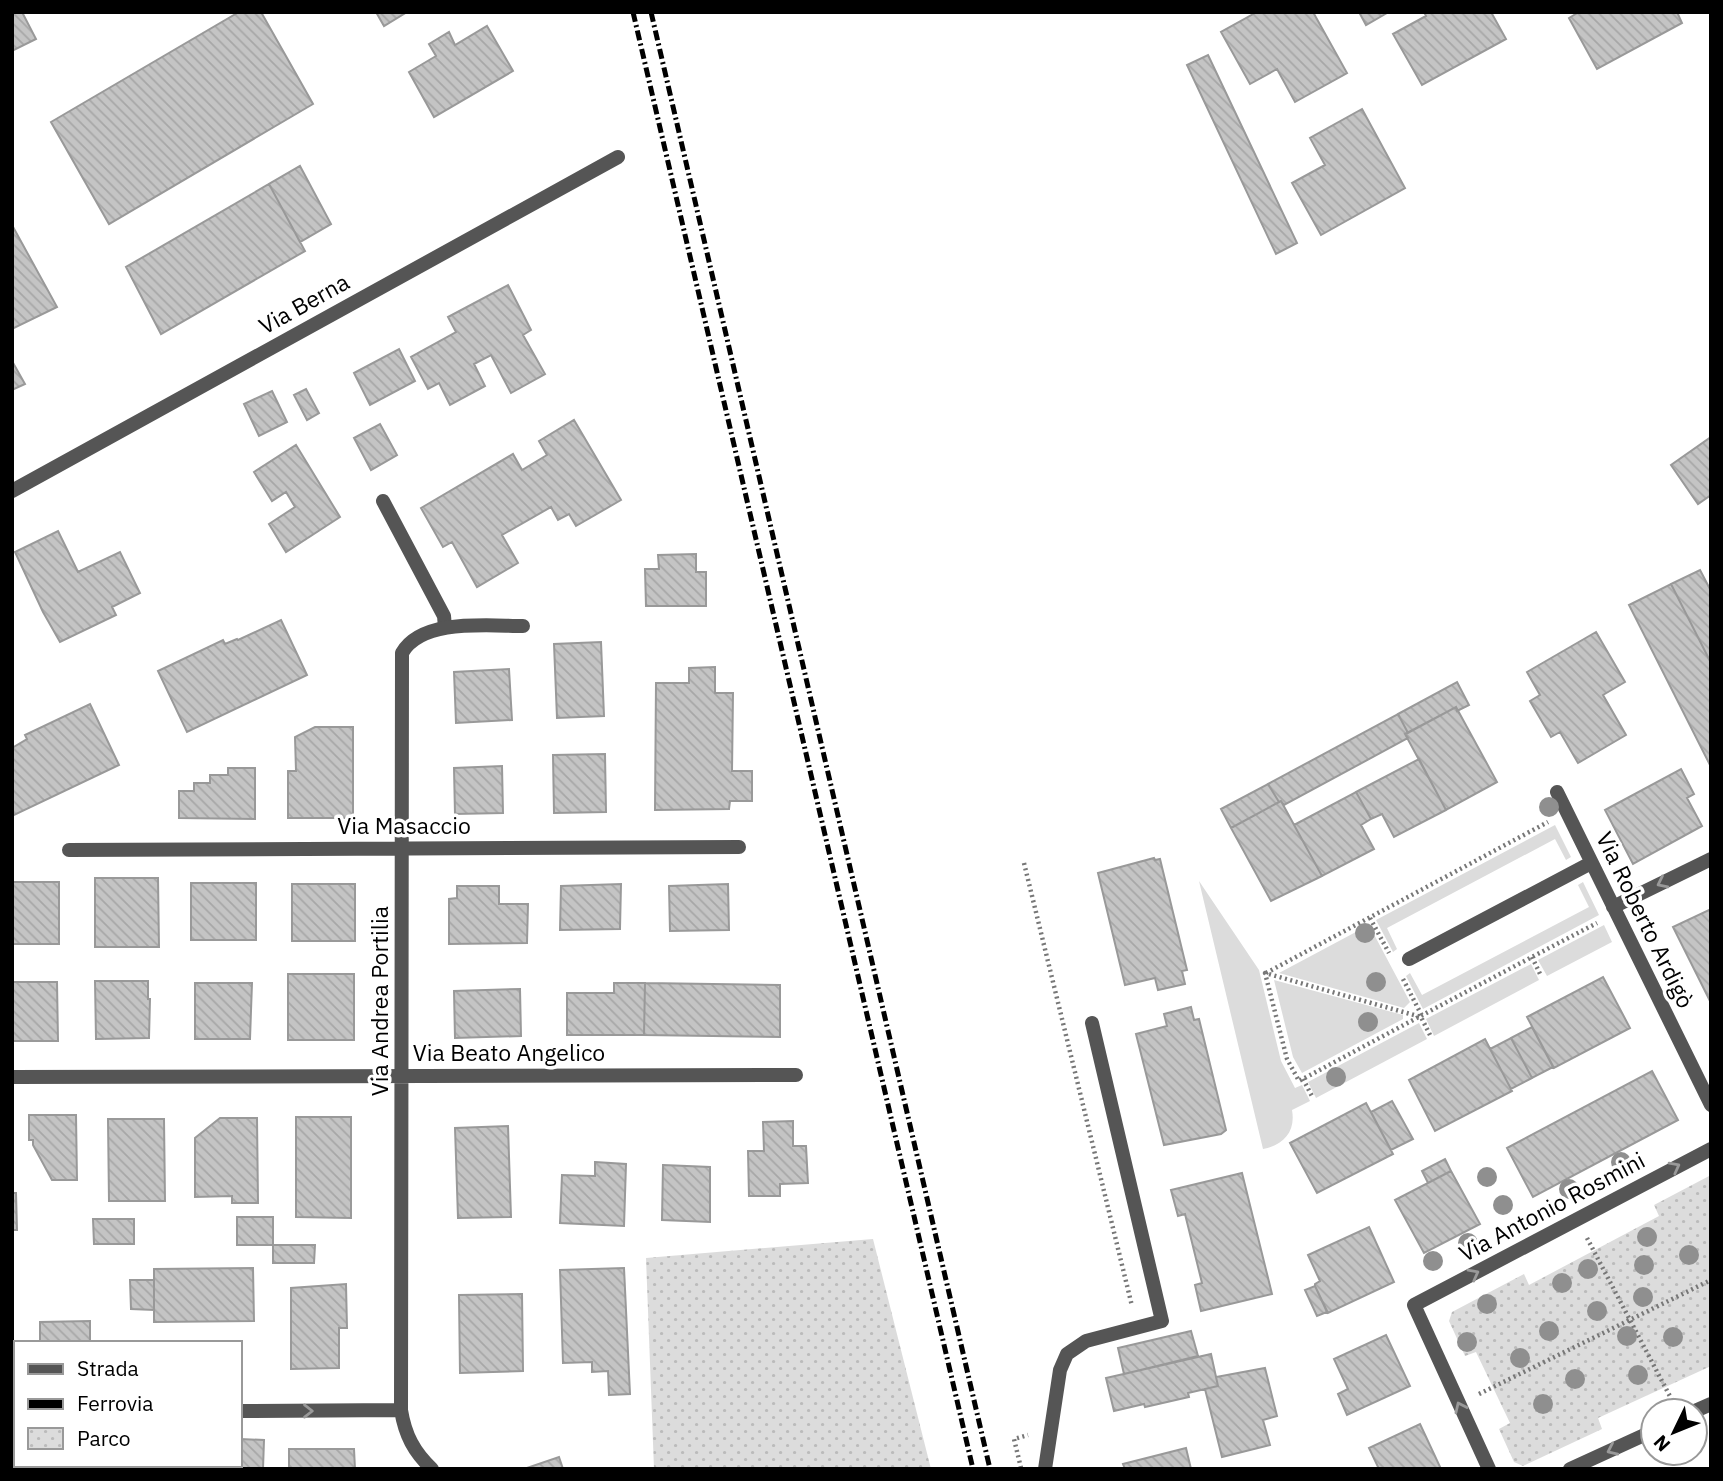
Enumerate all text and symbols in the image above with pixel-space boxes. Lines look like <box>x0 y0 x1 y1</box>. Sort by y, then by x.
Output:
street label: Via Berna <box>253 266 354 340</box>
street label: Via Masaccio <box>337 810 471 840</box>
street label: Via Roberto Ardigò <box>1590 826 1702 1013</box>
one-way arrow <box>1657 875 1669 889</box>
street label: Via Andrea Portilia <box>364 906 394 1096</box>
street label: Via Beato Angelico <box>413 1037 605 1067</box>
street label: Via Antonio Rosmini <box>1453 1144 1650 1268</box>
one-way arrow <box>1668 1162 1680 1176</box>
one-way arrow <box>1467 1268 1479 1282</box>
legend <box>14 1341 242 1467</box>
text: Strada <box>77 1354 139 1382</box>
text: Ferrovia <box>77 1389 153 1417</box>
north arrow <box>1639 1397 1709 1467</box>
one-way arrow <box>1454 1401 1468 1414</box>
one-way arrow <box>303 1403 314 1419</box>
text: Parco <box>77 1424 131 1452</box>
text: N <box>1648 1430 1675 1457</box>
one-way arrow <box>1606 1442 1619 1456</box>

